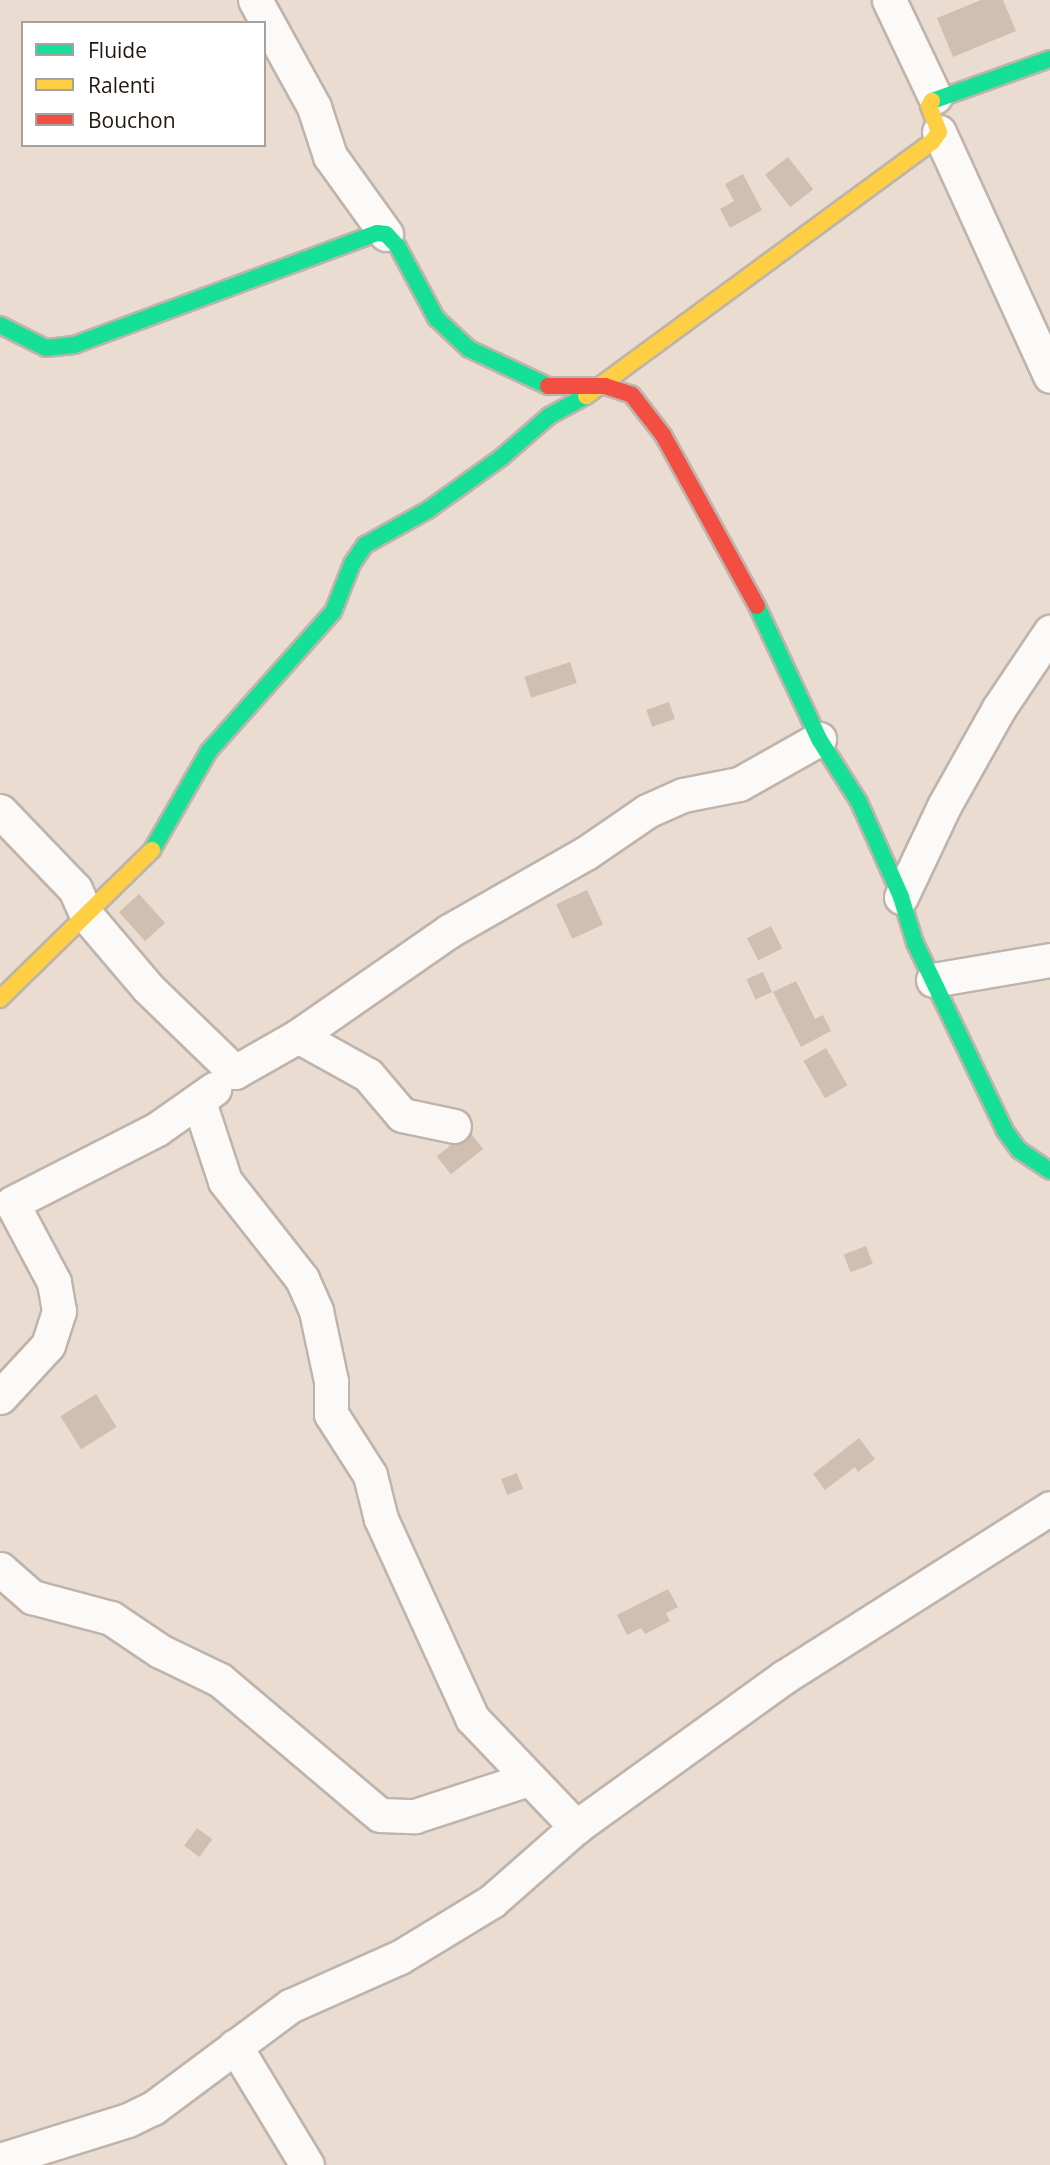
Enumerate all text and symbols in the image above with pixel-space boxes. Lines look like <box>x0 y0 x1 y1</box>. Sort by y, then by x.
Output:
legend <box>21 21 266 147</box>
text: Fluide <box>88 36 147 64</box>
text: Ralenti <box>88 71 155 99</box>
text: Bouchon <box>88 106 176 134</box>

